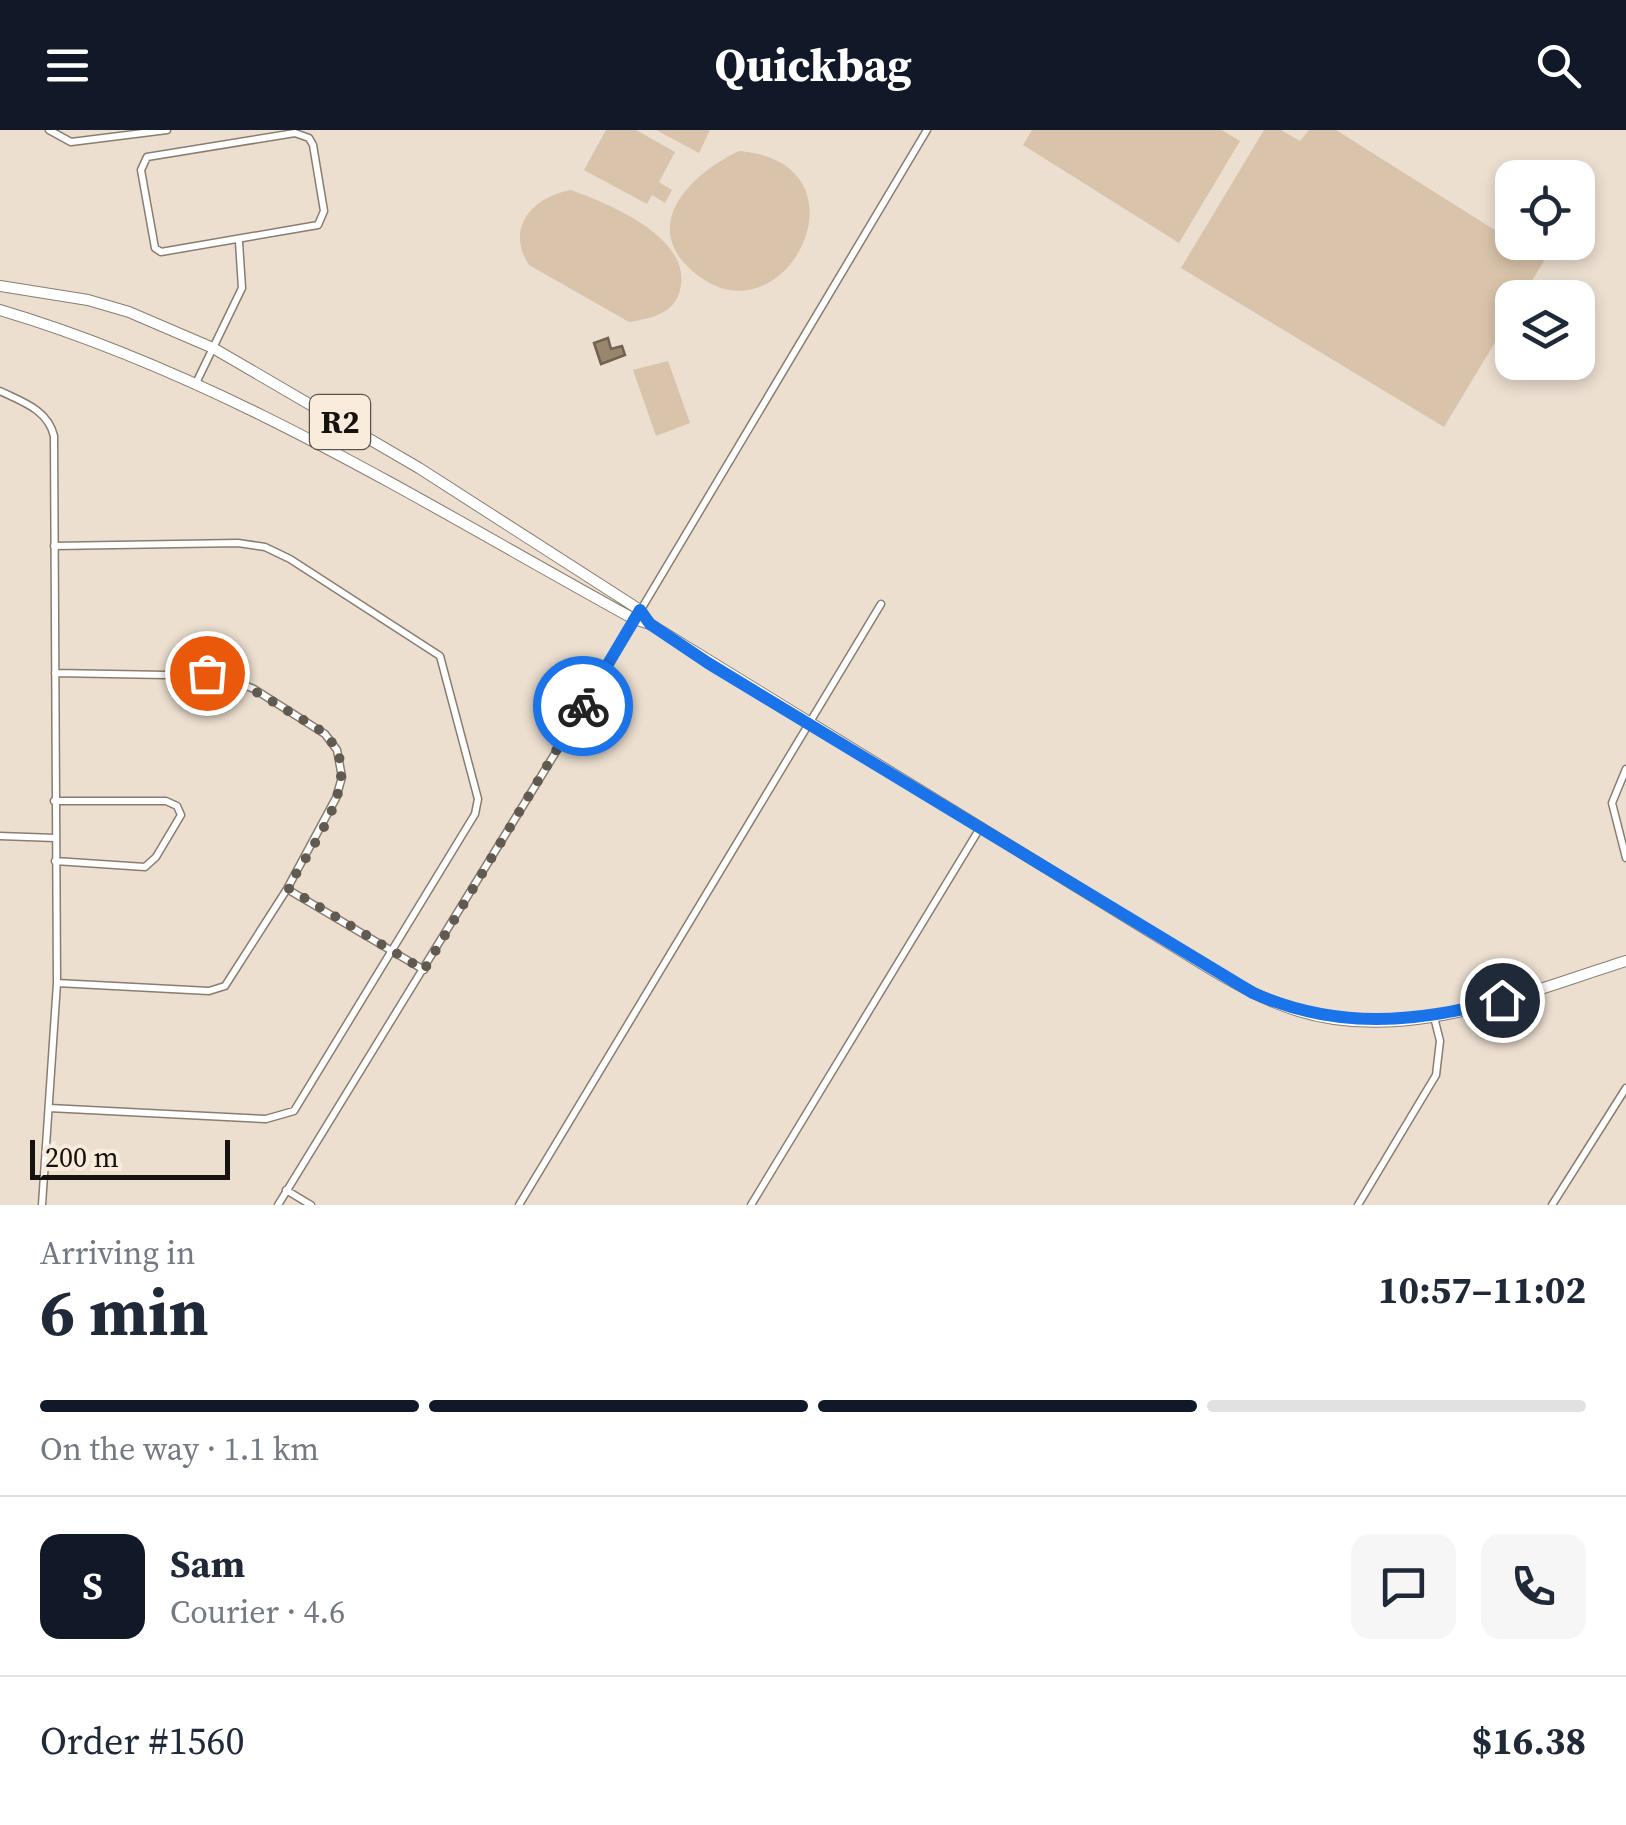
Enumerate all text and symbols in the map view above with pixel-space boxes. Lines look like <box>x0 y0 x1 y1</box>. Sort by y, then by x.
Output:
text: Quickbag <box>714 34 912 96</box>
icon: menu <box>40 38 95 93</box>
icon: search <box>1531 38 1586 93</box>
map controls <box>1495 160 1595 380</box>
button: locate <box>1495 160 1595 260</box>
button: layers <box>1495 280 1595 380</box>
road number: R2 <box>310 395 370 449</box>
pin <box>165 631 250 716</box>
icon: bag <box>180 646 235 701</box>
courier <box>533 656 633 756</box>
icon: bike <box>556 679 611 734</box>
pin <box>1460 958 1545 1043</box>
icon: home <box>1475 973 1530 1028</box>
scale bar <box>30 1135 230 1180</box>
text: 200 m <box>45 1138 119 1176</box>
text: Arriving in <box>40 1231 195 1275</box>
text: 10:57–11:02 <box>1378 1264 1586 1316</box>
text: 6 min <box>40 1268 209 1357</box>
text: On the way · 1.1 km <box>40 1427 319 1471</box>
button: chat <box>1351 1534 1456 1639</box>
button: phone <box>1481 1534 1586 1639</box>
text: Sam <box>170 1538 245 1590</box>
text: S <box>82 1560 103 1612</box>
text: Courier · 4.6 <box>170 1590 345 1634</box>
text: Order #1560 <box>40 1715 244 1767</box>
text: $16.38 <box>1472 1715 1586 1767</box>

